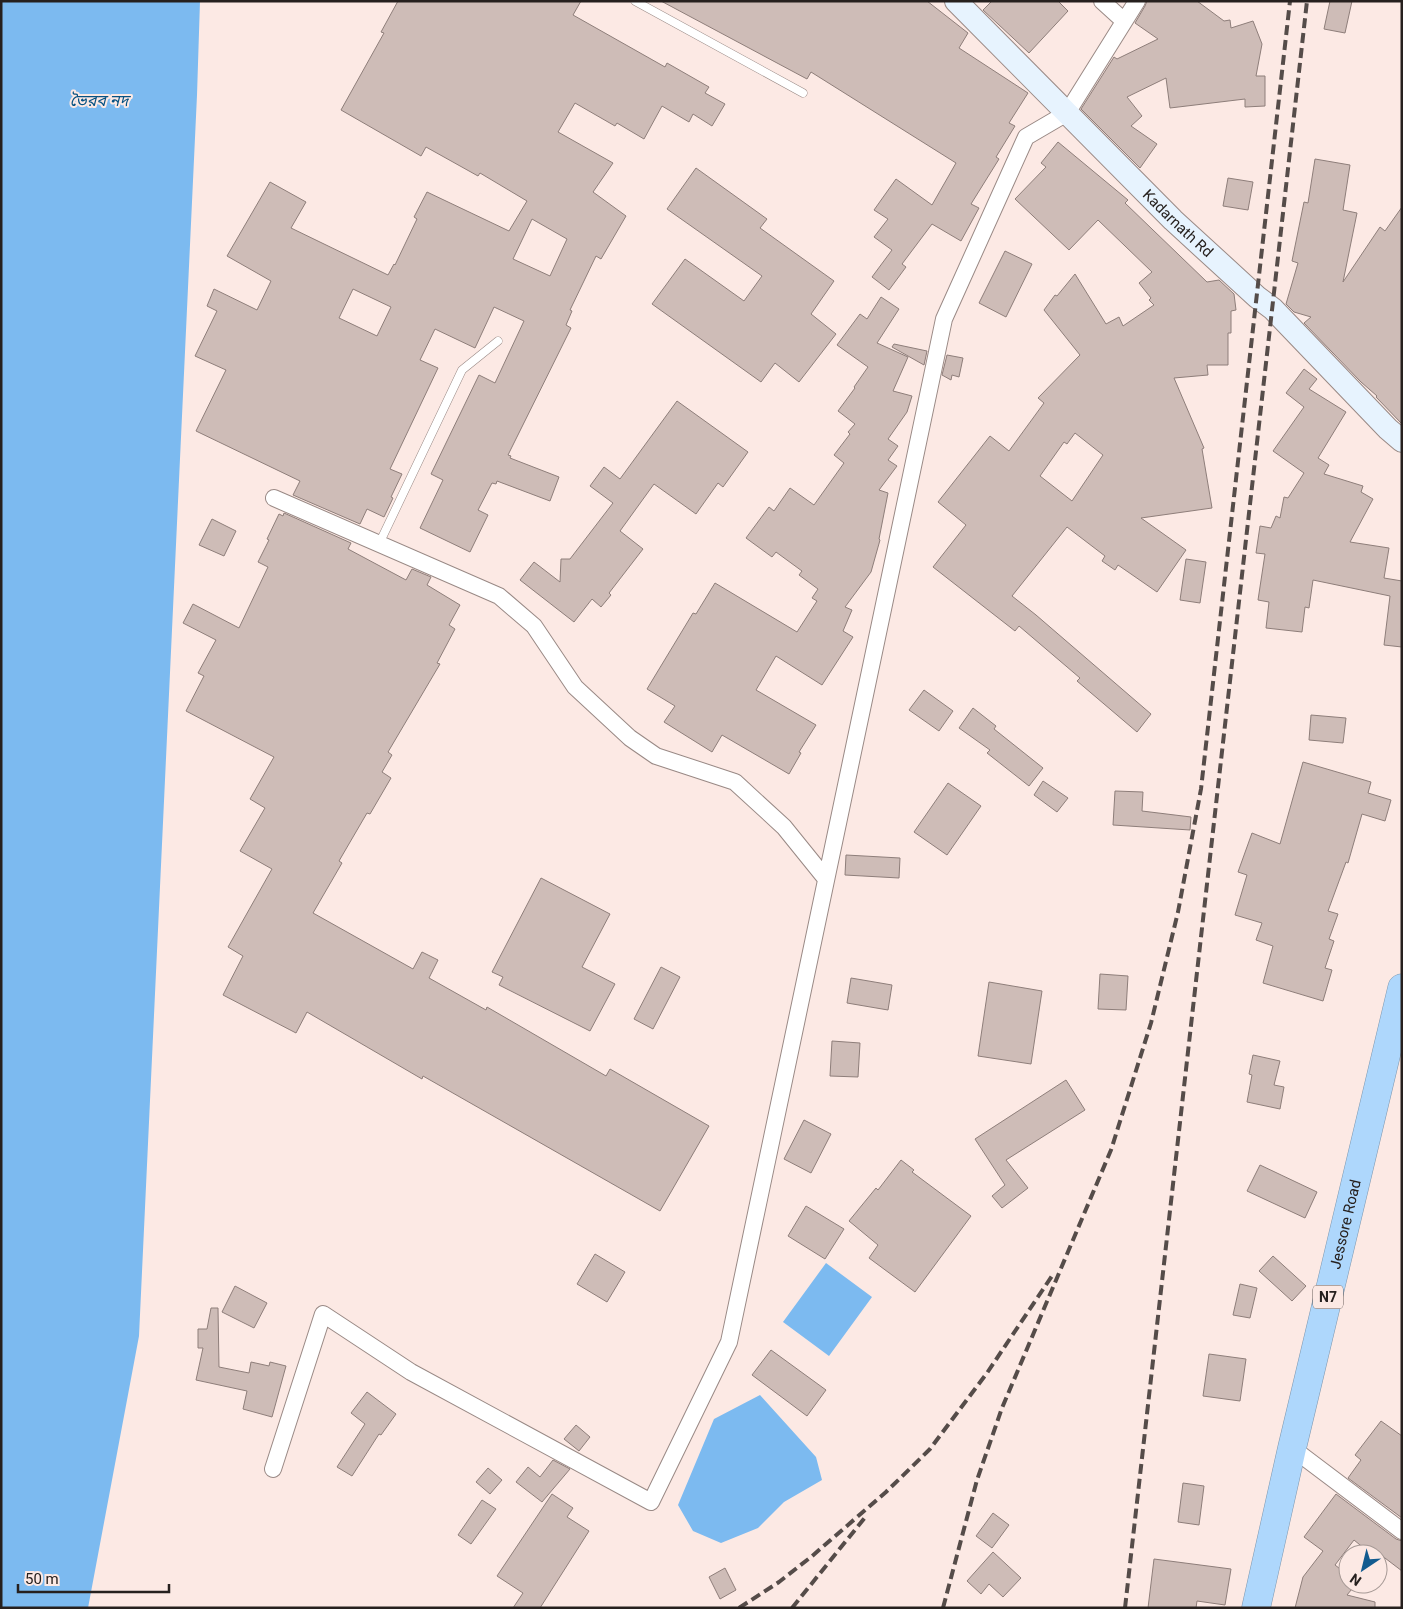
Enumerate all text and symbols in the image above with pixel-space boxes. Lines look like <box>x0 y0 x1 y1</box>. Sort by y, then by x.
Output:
water label: ভৈরব নদ <box>70 91 131 110</box>
street label: Kadarnath Rd <box>1139 186 1217 261</box>
street label: Jessore Road <box>1326 1178 1365 1271</box>
road number: N7 <box>1313 1285 1343 1308</box>
north arrow <box>1338 1544 1388 1594</box>
scale bar <box>18 1562 169 1594</box>
text: 50 m <box>25 1570 59 1588</box>
text: N <box>1347 1570 1364 1589</box>

